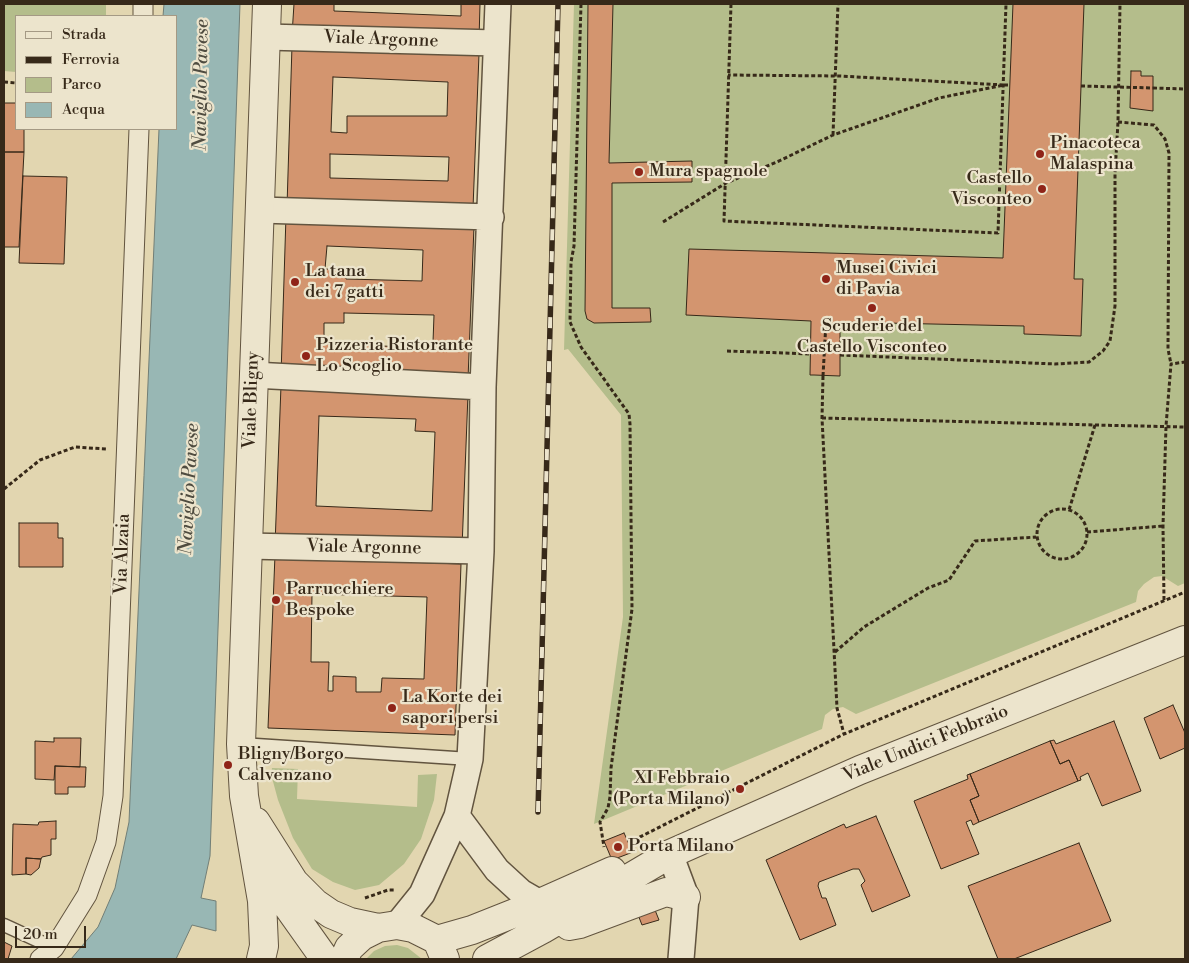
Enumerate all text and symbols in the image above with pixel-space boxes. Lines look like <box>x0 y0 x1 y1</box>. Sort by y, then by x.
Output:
legend <box>15 15 178 130</box>
water label: Naviglio Pavese <box>189 19 215 151</box>
text: Strada <box>62 25 106 44</box>
street label: Viale Argonne <box>323 27 439 53</box>
text: Ferrovia <box>62 50 120 69</box>
text: Parco <box>62 75 101 94</box>
text: Acqua <box>62 100 105 119</box>
place label: Pinacoteca Malaspina <box>1050 133 1141 176</box>
marker: Pinacoteca Malaspina <box>1034 148 1046 160</box>
place label: Mura spagnole <box>649 161 768 183</box>
marker: Mura spagnole <box>633 166 645 178</box>
place label: Castello Visconteo <box>951 168 1032 210</box>
marker: Castello Visconteo <box>1036 183 1048 195</box>
place label: Musei Civici di Pavia <box>836 258 937 300</box>
place label: La tana dei 7 gatti <box>305 261 384 304</box>
marker: Musei Civici di Pavia <box>820 273 832 285</box>
marker: La tana dei 7 gatti <box>289 276 301 288</box>
marker: Scuderie del Castello Visconteo <box>866 302 878 314</box>
place label: Scuderie del Castello Visconteo <box>797 316 947 358</box>
place label: Pizzeria Ristorante Lo Scoglio <box>316 335 473 378</box>
marker: Pizzeria Ristorante Lo Scoglio <box>300 350 312 362</box>
street label: Viale Bligny <box>240 351 264 449</box>
water label: Naviglio Pavese <box>175 423 205 555</box>
street label: Via Alzaia <box>111 513 135 595</box>
street label: Viale Argonne <box>306 536 422 560</box>
place label: Parrucchiere Bespoke <box>286 579 394 622</box>
marker: Parrucchiere Bespoke <box>270 594 282 606</box>
place label: La Korte dei sapori persi <box>402 687 502 730</box>
street label: Viale Undici Febbraio <box>840 701 1012 787</box>
marker: La Korte dei sapori persi <box>386 702 398 714</box>
place label: Bligny/Borgo Calvenzano <box>238 744 344 786</box>
marker: Bligny/Borgo Calvenzano <box>222 759 234 771</box>
place label: XI Febbraio (Porta Milano) <box>613 768 730 811</box>
marker: XI Febbraio (Porta Milano) <box>734 783 746 795</box>
place label: Porta Milano <box>628 836 734 858</box>
marker: Porta Milano <box>612 841 624 853</box>
scale bar <box>18 916 89 948</box>
text: 20 m <box>23 925 58 944</box>

